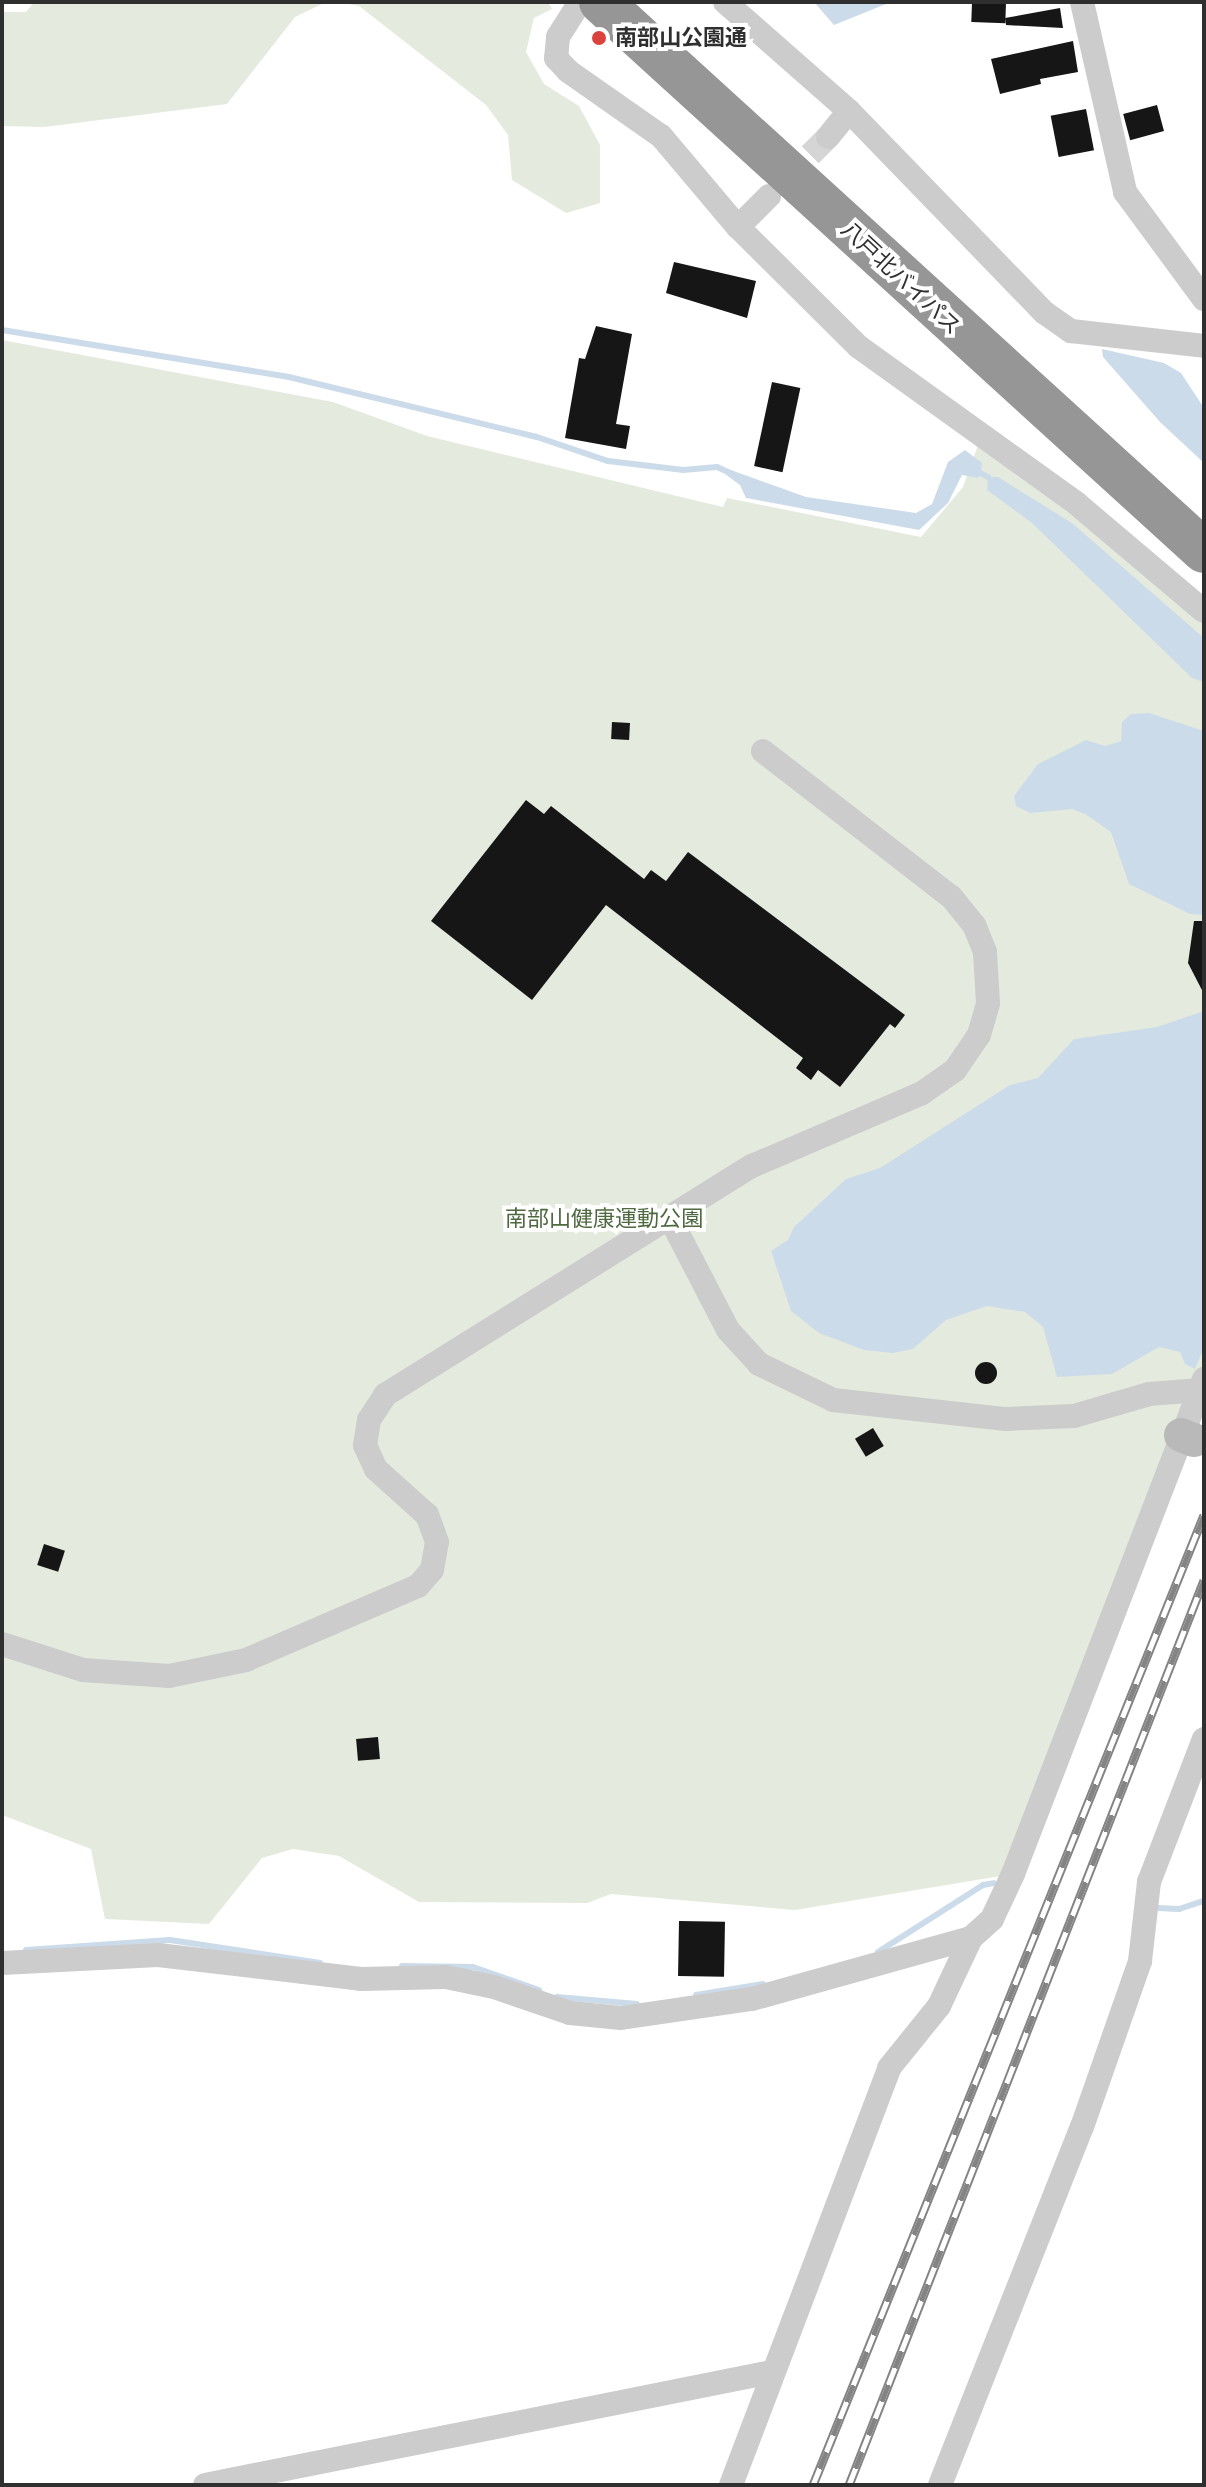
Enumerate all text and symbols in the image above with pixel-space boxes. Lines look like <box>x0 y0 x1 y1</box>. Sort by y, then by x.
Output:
place label: 南部山公園通 <box>615 25 747 51</box>
marker: 南部山公園通 <box>590 29 608 47</box>
street label: 八戸北バイパス <box>836 216 966 340</box>
park label: 南部山健康運動公園 <box>505 1206 703 1232</box>

